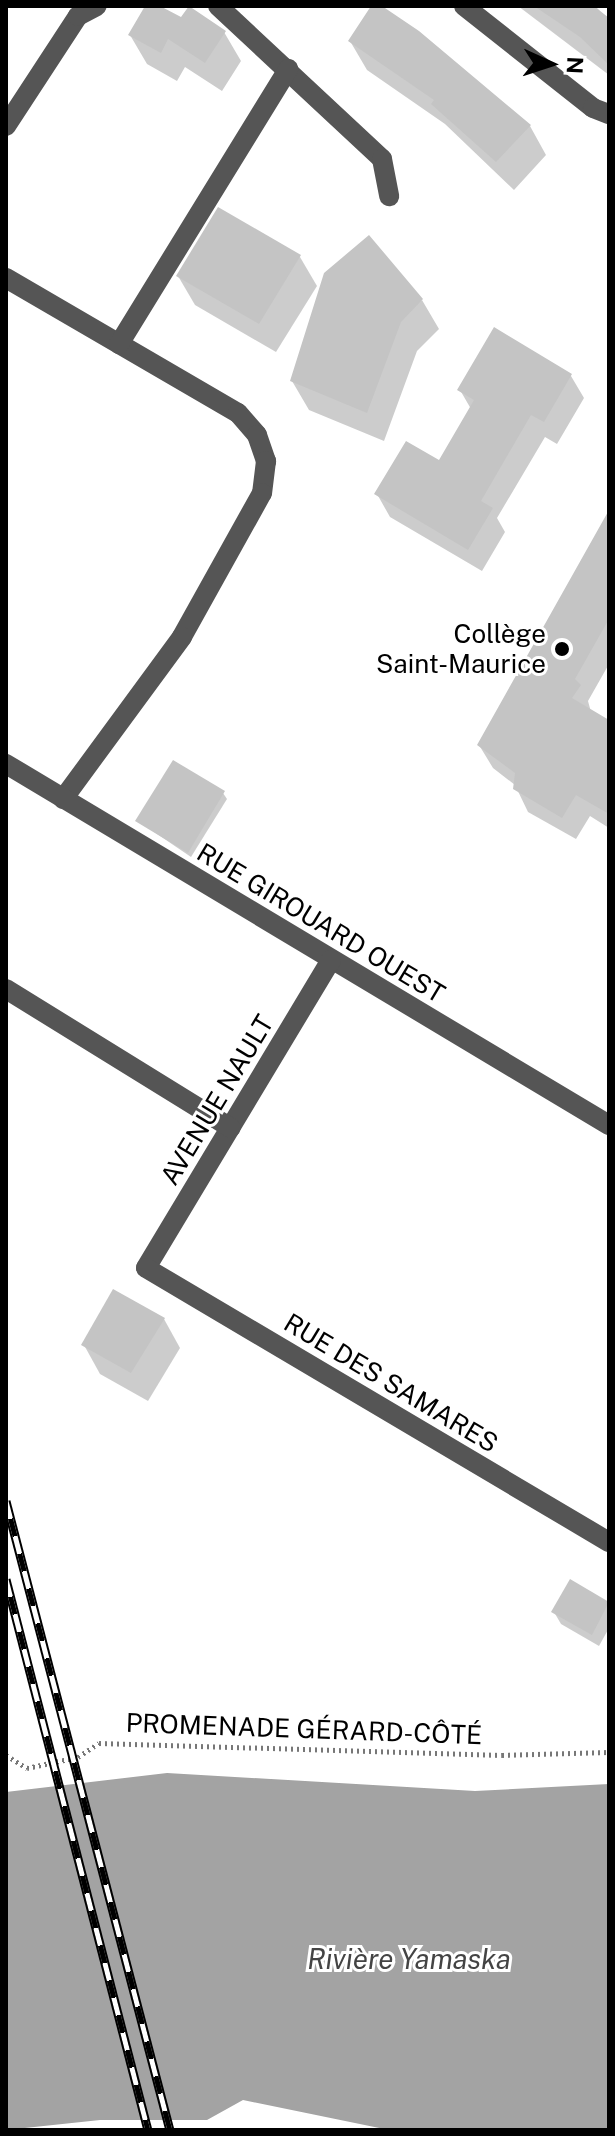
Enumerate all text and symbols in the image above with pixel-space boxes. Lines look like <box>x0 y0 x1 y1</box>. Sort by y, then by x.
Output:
north arrow <box>511 24 591 104</box>
text: N <box>562 56 588 75</box>
place label: Collège Saint-Maurice <box>376 618 546 680</box>
marker: Collège Saint-Maurice <box>553 640 571 658</box>
street label: RUE GIROUARD OUEST <box>191 837 451 1009</box>
street label: AVENUE NAULT <box>154 1009 280 1191</box>
street label: RUE DES SAMARES <box>278 1307 504 1459</box>
street label: PROMENADE GÉRARD-CÔTÉ <box>125 1707 483 1751</box>
water label: Rivière Yamaska <box>307 1942 511 1976</box>

